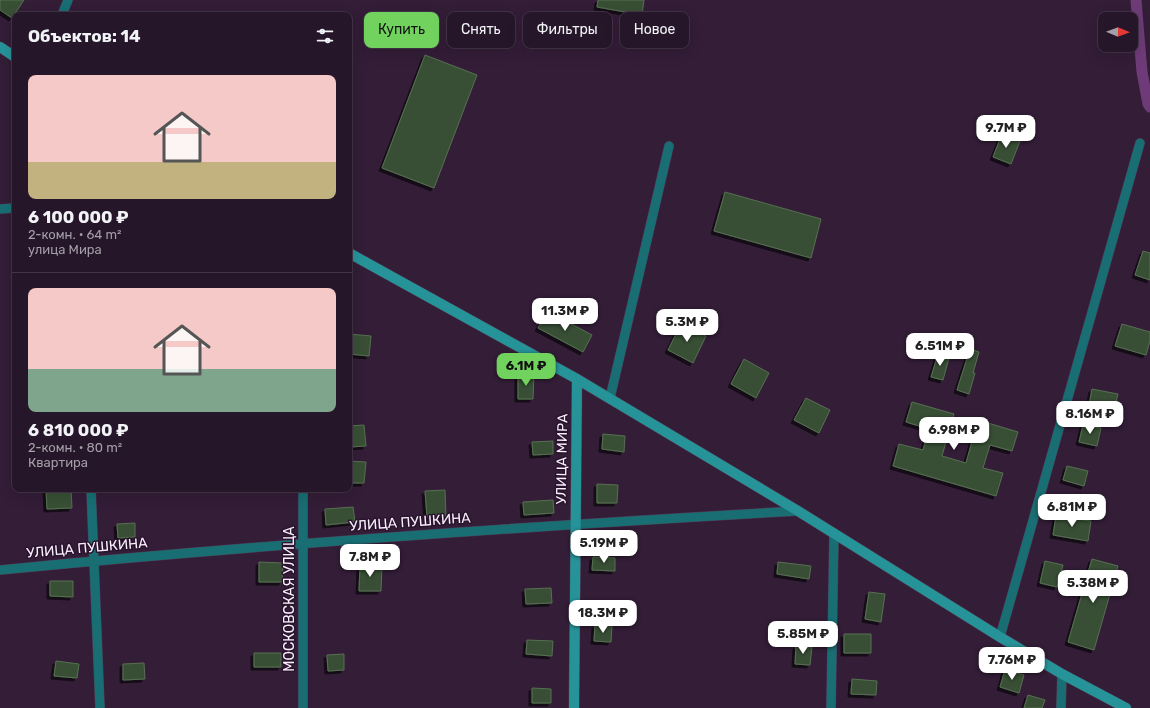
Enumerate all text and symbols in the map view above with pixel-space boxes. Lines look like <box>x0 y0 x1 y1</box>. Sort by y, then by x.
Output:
chip: Купить <box>364 12 439 48</box>
chip: Снять <box>447 12 515 48</box>
chip: Фильтры <box>523 12 612 48</box>
chip: Новое <box>620 12 689 48</box>
north arrow <box>1098 12 1138 52</box>
map controls <box>1098 12 1138 52</box>
icon: filters <box>314 25 336 47</box>
text: Объектов: 14 <box>28 26 141 46</box>
icon: home <box>146 101 218 173</box>
pin: 9.7M ₽ <box>973 115 1039 149</box>
text: 9.7M ₽ <box>985 120 1027 135</box>
text: 6 100 000 ₽ <box>28 207 128 227</box>
text: 2-комн. · 64 m² <box>28 227 122 242</box>
text: улица Мира <box>28 242 102 257</box>
pin: 11.3M ₽ <box>528 298 602 332</box>
text: 11.3M ₽ <box>541 303 589 318</box>
pin: 5.3M ₽ <box>654 309 720 343</box>
icon: home <box>146 314 218 386</box>
text: 5.3M ₽ <box>665 314 709 329</box>
pin: 6.51M ₽ <box>903 333 977 367</box>
text: 6.51M ₽ <box>915 338 965 353</box>
pin: 6.1M ₽ <box>493 353 559 387</box>
text: 6.1M ₽ <box>506 358 546 373</box>
pin: 8.16M ₽ <box>1053 401 1127 435</box>
text: 8.16M ₽ <box>1065 406 1115 421</box>
street label: УЛИЦА МИРА <box>553 413 571 505</box>
pin: 6.98M ₽ <box>917 417 991 451</box>
text: 6 810 000 ₽ <box>28 420 128 440</box>
text: 6.98M ₽ <box>928 422 980 437</box>
text: 2-комн. · 80 m² <box>28 440 122 455</box>
text: Квартира <box>28 455 88 470</box>
pin: 6.81M ₽ <box>1035 494 1109 528</box>
text: 6.81M ₽ <box>1047 499 1097 514</box>
street label: УЛИЦА ПУШКИНА <box>349 509 472 535</box>
street label: МОСКОВСКАЯ УЛИЦА <box>281 526 298 672</box>
pin: 5.19M ₽ <box>567 530 641 564</box>
street label: УЛИЦА ПУШКИНА <box>26 534 149 562</box>
text: 5.19M ₽ <box>580 535 628 550</box>
pin: 7.8M ₽ <box>337 544 403 578</box>
text: 7.8M ₽ <box>349 549 391 564</box>
pin: 5.38M ₽ <box>1056 570 1130 604</box>
text: 5.38M ₽ <box>1067 575 1119 590</box>
pin: 18.3M ₽ <box>566 600 640 634</box>
text: 18.3M ₽ <box>578 605 628 620</box>
pin: 5.85M ₽ <box>766 621 840 655</box>
text: 5.85M ₽ <box>777 626 829 641</box>
pin: 7.76M ₽ <box>975 647 1049 681</box>
text: 7.76M ₽ <box>988 652 1036 667</box>

